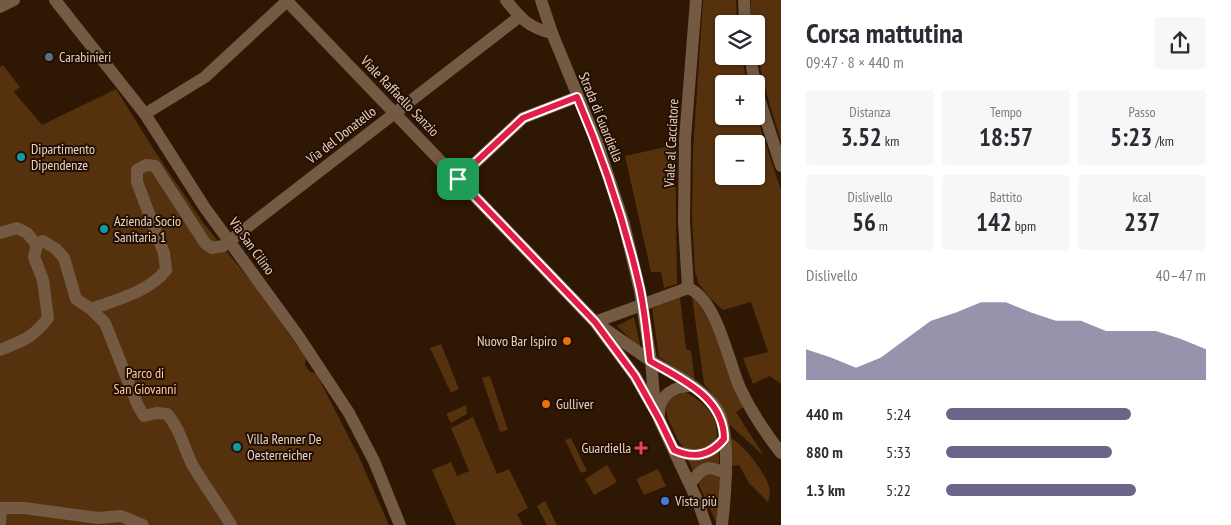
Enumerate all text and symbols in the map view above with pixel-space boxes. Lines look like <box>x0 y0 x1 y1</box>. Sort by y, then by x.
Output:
text: Corsa mattutina <box>806 14 963 51</box>
map controls <box>715 15 765 185</box>
button: layers <box>715 15 765 65</box>
button: share <box>1154 17 1206 69</box>
place label: Carabinieri <box>59 48 111 66</box>
marker: Carabinieri <box>43 51 55 63</box>
street label: Viale Raffaello Sanzio <box>356 51 443 140</box>
text: 09:47 · 8 × 440 m <box>806 52 904 72</box>
street label: Strada di Guardiella <box>575 69 627 165</box>
button: + <box>715 75 765 125</box>
street label: Viale al Cacciatore <box>660 98 682 189</box>
street label: Via del Donatello <box>302 102 379 168</box>
text: Distanza <box>849 103 891 121</box>
text: Tempo <box>990 103 1022 121</box>
text: Passo <box>1128 103 1156 121</box>
text: 3.52 <box>841 121 882 153</box>
text: 18:57 <box>979 121 1033 153</box>
text: 5:23 <box>1110 121 1152 153</box>
text: km <box>882 132 899 150</box>
text: /km <box>1152 132 1174 150</box>
button: − <box>715 135 765 185</box>
place label: Dipartimento Dipendenze <box>31 140 95 174</box>
marker: Dipartimento Dipendenze <box>15 151 27 163</box>
pin <box>437 158 479 200</box>
icon: arrive <box>444 165 472 193</box>
text: Dislivello <box>847 188 893 206</box>
text: Battito <box>990 188 1022 206</box>
text: kcal <box>1132 188 1152 206</box>
text: 56 <box>852 206 876 238</box>
text: 142 <box>976 206 1012 238</box>
text: 237 <box>1124 206 1160 238</box>
place label: Azienda Socio Sanitaria 1 <box>114 212 181 246</box>
street label: Via San Cilino <box>225 213 279 278</box>
text: m <box>876 217 888 235</box>
text: bpm <box>1012 217 1036 235</box>
marker: Azienda Socio Sanitaria 1 <box>98 223 110 235</box>
text: Dislivello <box>806 265 858 285</box>
text: 40–47 m <box>1156 265 1206 285</box>
place label: Nuovo Bar Ispiro <box>477 332 557 350</box>
marker: Nuovo Bar Ispiro <box>561 335 573 347</box>
park label: Parco di San Giovanni <box>114 364 176 398</box>
place label: Gulliver <box>556 395 594 413</box>
marker: Gulliver <box>540 398 552 410</box>
text: 440 m <box>806 404 843 424</box>
text: 5:24 <box>886 404 911 424</box>
place label: Villa Renner De Oesterreicher <box>246 430 322 464</box>
place label: Guardiella <box>582 439 631 457</box>
marker: Villa Renner De Oesterreicher <box>231 441 243 453</box>
marker: Guardiella <box>635 442 647 454</box>
text: 880 m <box>806 442 843 462</box>
text: 5:33 <box>886 442 911 462</box>
text: 1.3 km <box>806 480 845 500</box>
text: 5:22 <box>886 480 911 500</box>
place label: Vista più <box>674 492 717 510</box>
marker: Vista più <box>659 495 671 507</box>

